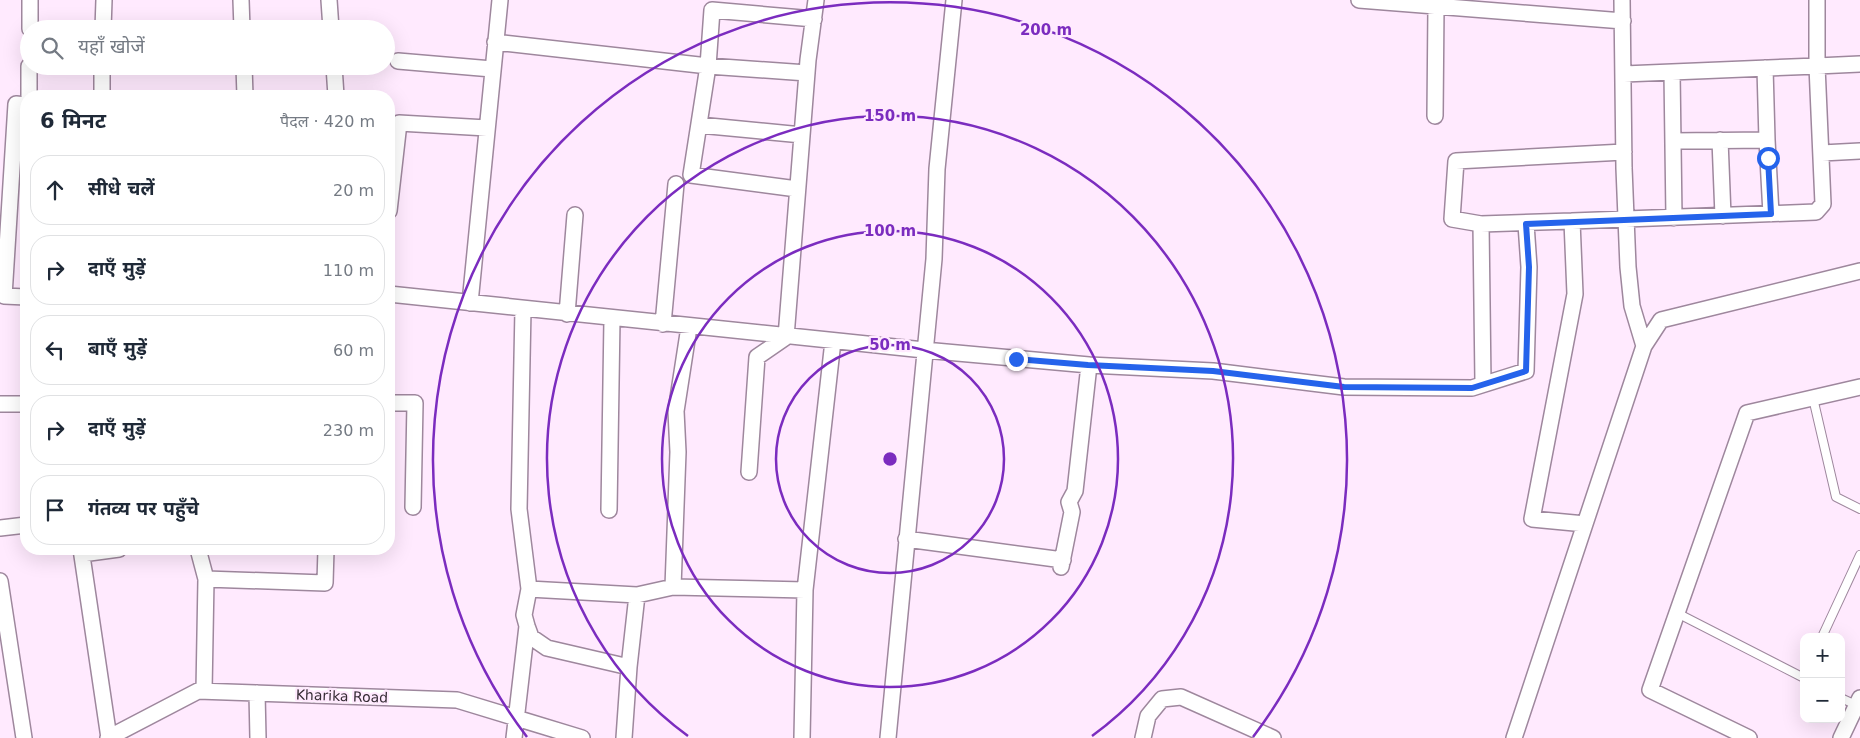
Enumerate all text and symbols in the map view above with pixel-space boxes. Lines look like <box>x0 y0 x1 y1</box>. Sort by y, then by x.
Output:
search box <box>20 20 395 75</box>
text: 200 m <box>1020 21 1072 39</box>
icon: search <box>38 34 66 62</box>
text: यहाँ खोजें <box>78 35 145 57</box>
text: 150 m <box>864 107 916 125</box>
text: 6 मिनट <box>40 109 106 133</box>
text: पैदल · 420 m <box>280 112 375 131</box>
route start <box>1757 147 1780 170</box>
icon: ahead <box>41 176 69 204</box>
text: सीधे चलें <box>88 177 155 199</box>
text: 20 m <box>333 181 374 200</box>
text: 100 m <box>864 222 916 240</box>
icon: right <box>41 256 69 284</box>
text: दाएँ मुड़ें <box>88 257 146 279</box>
text: 110 m <box>323 261 374 280</box>
icon: left <box>41 336 69 364</box>
text: 50 m <box>869 336 911 354</box>
text: बाएँ मुड़ें <box>88 337 147 359</box>
text: 60 m <box>333 341 374 360</box>
route end <box>1005 348 1028 371</box>
icon: right <box>41 416 69 444</box>
text: दाएँ मुड़ें <box>88 417 146 439</box>
text: 230 m <box>323 421 374 440</box>
centre of rings <box>881 450 899 468</box>
icon: arrive <box>41 496 69 524</box>
text: गंतव्य पर पहुँचे <box>88 497 199 519</box>
map controls <box>1800 633 1845 723</box>
button: + <box>1800 633 1845 678</box>
button: − <box>1800 678 1845 723</box>
street label: Kharika Road <box>296 686 388 706</box>

